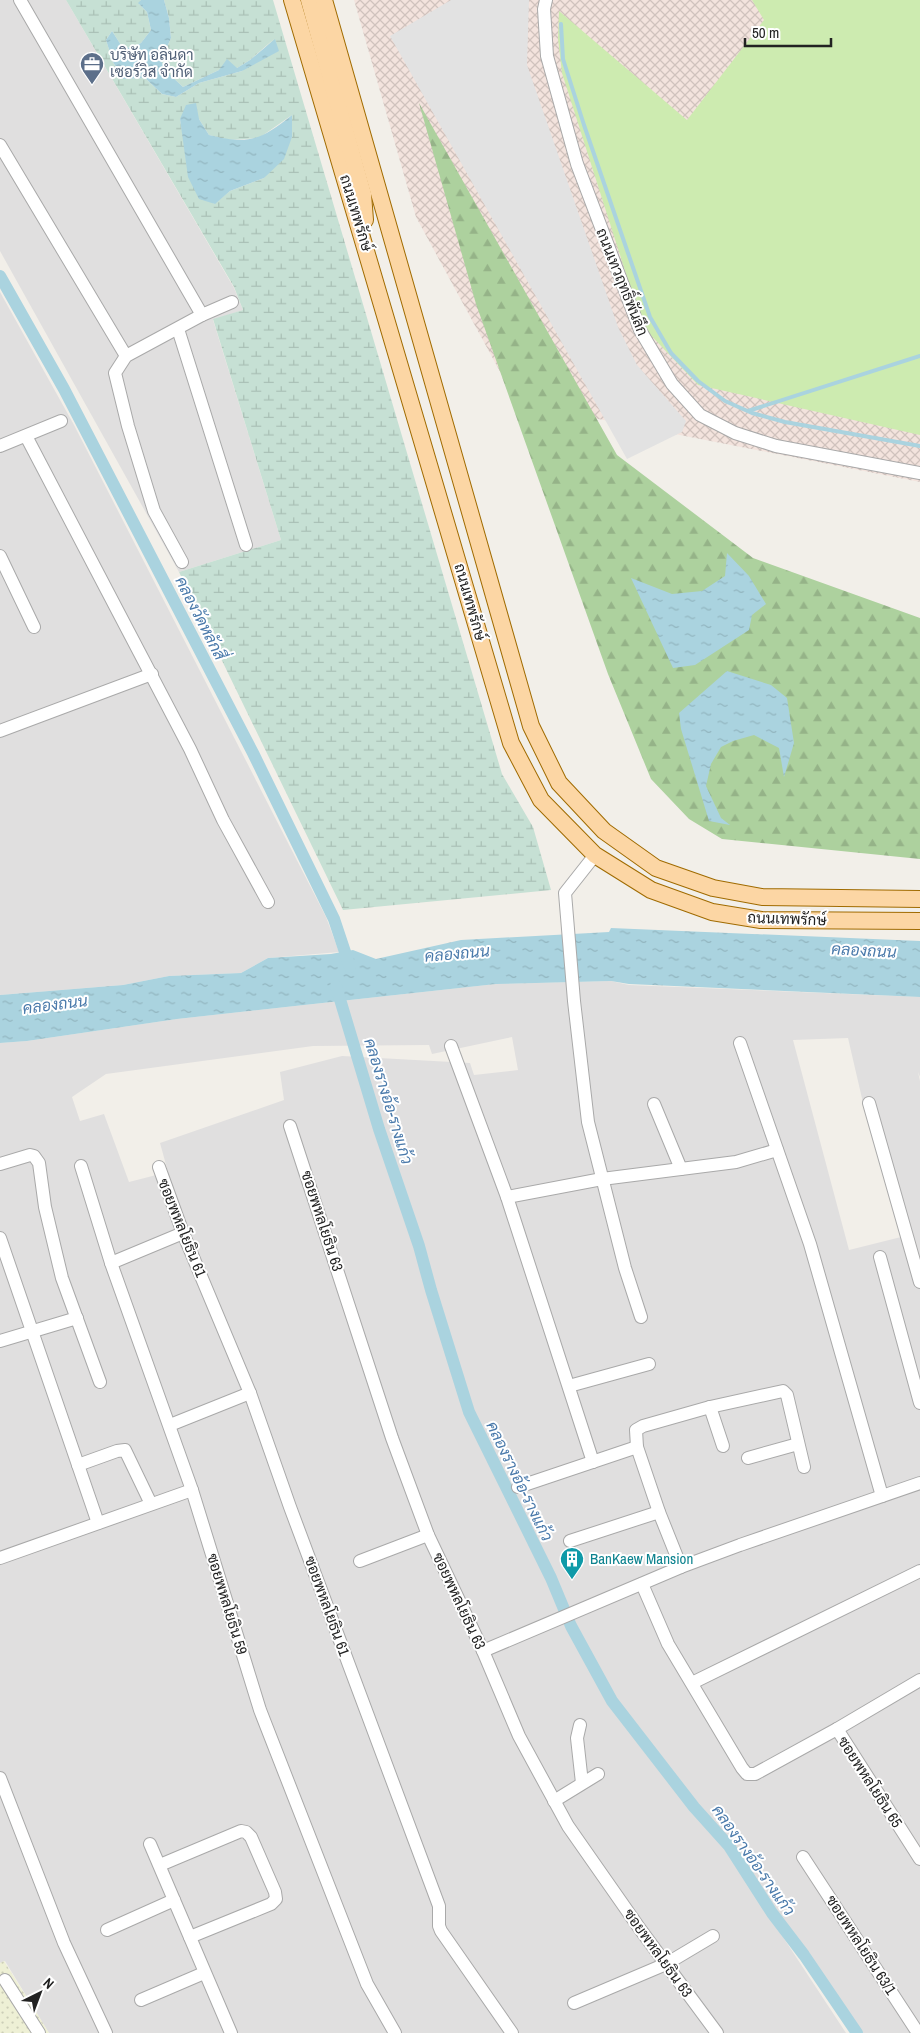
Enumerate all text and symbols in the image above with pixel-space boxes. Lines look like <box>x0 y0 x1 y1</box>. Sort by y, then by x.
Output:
scale bar <box>745 15 831 47</box>
text: 50 m <box>752 22 779 43</box>
place label: บริษัท อลินดา เซอร์วิส จำกัด <box>110 44 194 82</box>
office icon: บริษัท อลินดา เซอร์วิส จำกัด <box>79 51 105 85</box>
street label: ถนนเทพรักษ์ <box>335 172 378 255</box>
street label: ถนนเทวฤทธิ์พันลึก <box>591 223 658 339</box>
street label: ถนนเทพรักษ์ <box>449 561 492 644</box>
water label: คลองวัดหลักสี่ <box>170 571 235 665</box>
street label: ถนนเทพรักษ์ <box>747 907 828 930</box>
water label: คลองถนน <box>831 937 897 963</box>
water label: คลองถนน <box>424 939 490 967</box>
water label: คลองถนน <box>21 989 89 1019</box>
water label: คลองรางอ้อ-รางแก้ว <box>359 1035 419 1167</box>
street label: ซอยพหลโยธิน 63 <box>296 1168 349 1274</box>
street label: ซอยพหลโยธิน 61 <box>153 1175 212 1280</box>
water label: คลองรางอ้อ-รางแก้ว <box>481 1417 559 1545</box>
building icon: BanKaew Mansion <box>559 1546 585 1580</box>
place label: BanKaew Mansion <box>590 1548 693 1569</box>
street label: ซอยพหลโยธิน 63 <box>428 1549 491 1653</box>
street label: ซอยพหลโยธิน 59 <box>202 1551 253 1657</box>
street label: ซอยพหลโยธิน 61 <box>300 1553 355 1659</box>
street label: ซอยพหลโยธิน 65 <box>833 1732 908 1831</box>
water label: คลองรางอ้อ-รางแก้ว <box>707 1800 801 1920</box>
street label: ซอยพหลโยธิน 63/1 <box>821 1891 902 1999</box>
street label: ซอยพหลโยธิน 63 <box>619 1904 698 2001</box>
north arrow <box>15 1968 65 2018</box>
text: N <box>40 1974 58 1993</box>

